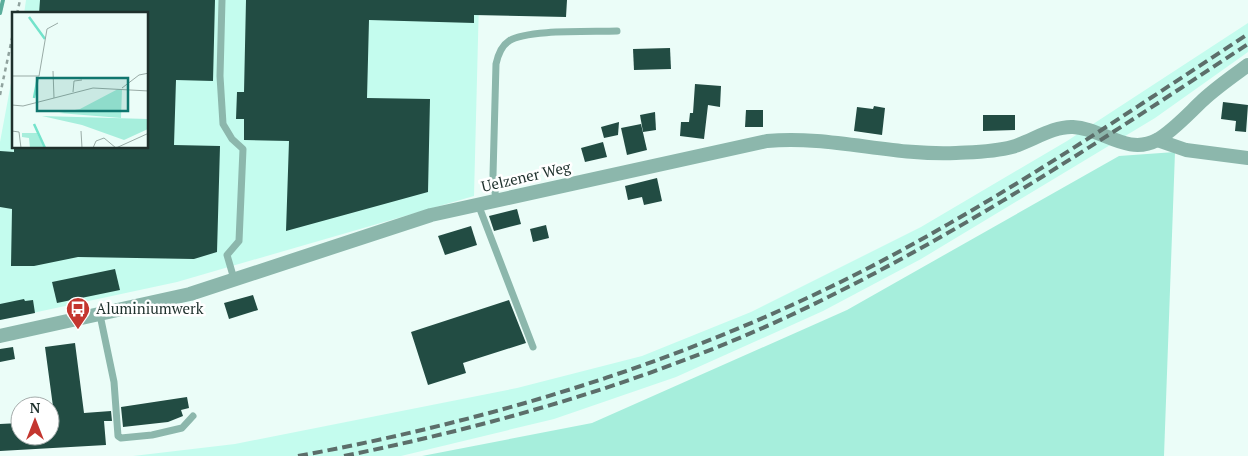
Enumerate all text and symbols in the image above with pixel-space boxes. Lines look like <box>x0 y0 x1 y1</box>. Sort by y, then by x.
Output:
inset map <box>12 12 149 149</box>
street label: Uelzener Weg <box>479 156 574 196</box>
bus stop icon: Aluminiumwerk <box>65 296 91 330</box>
place label: Aluminiumwerk <box>96 298 204 318</box>
north arrow <box>10 396 60 446</box>
text: N <box>30 398 41 417</box>

